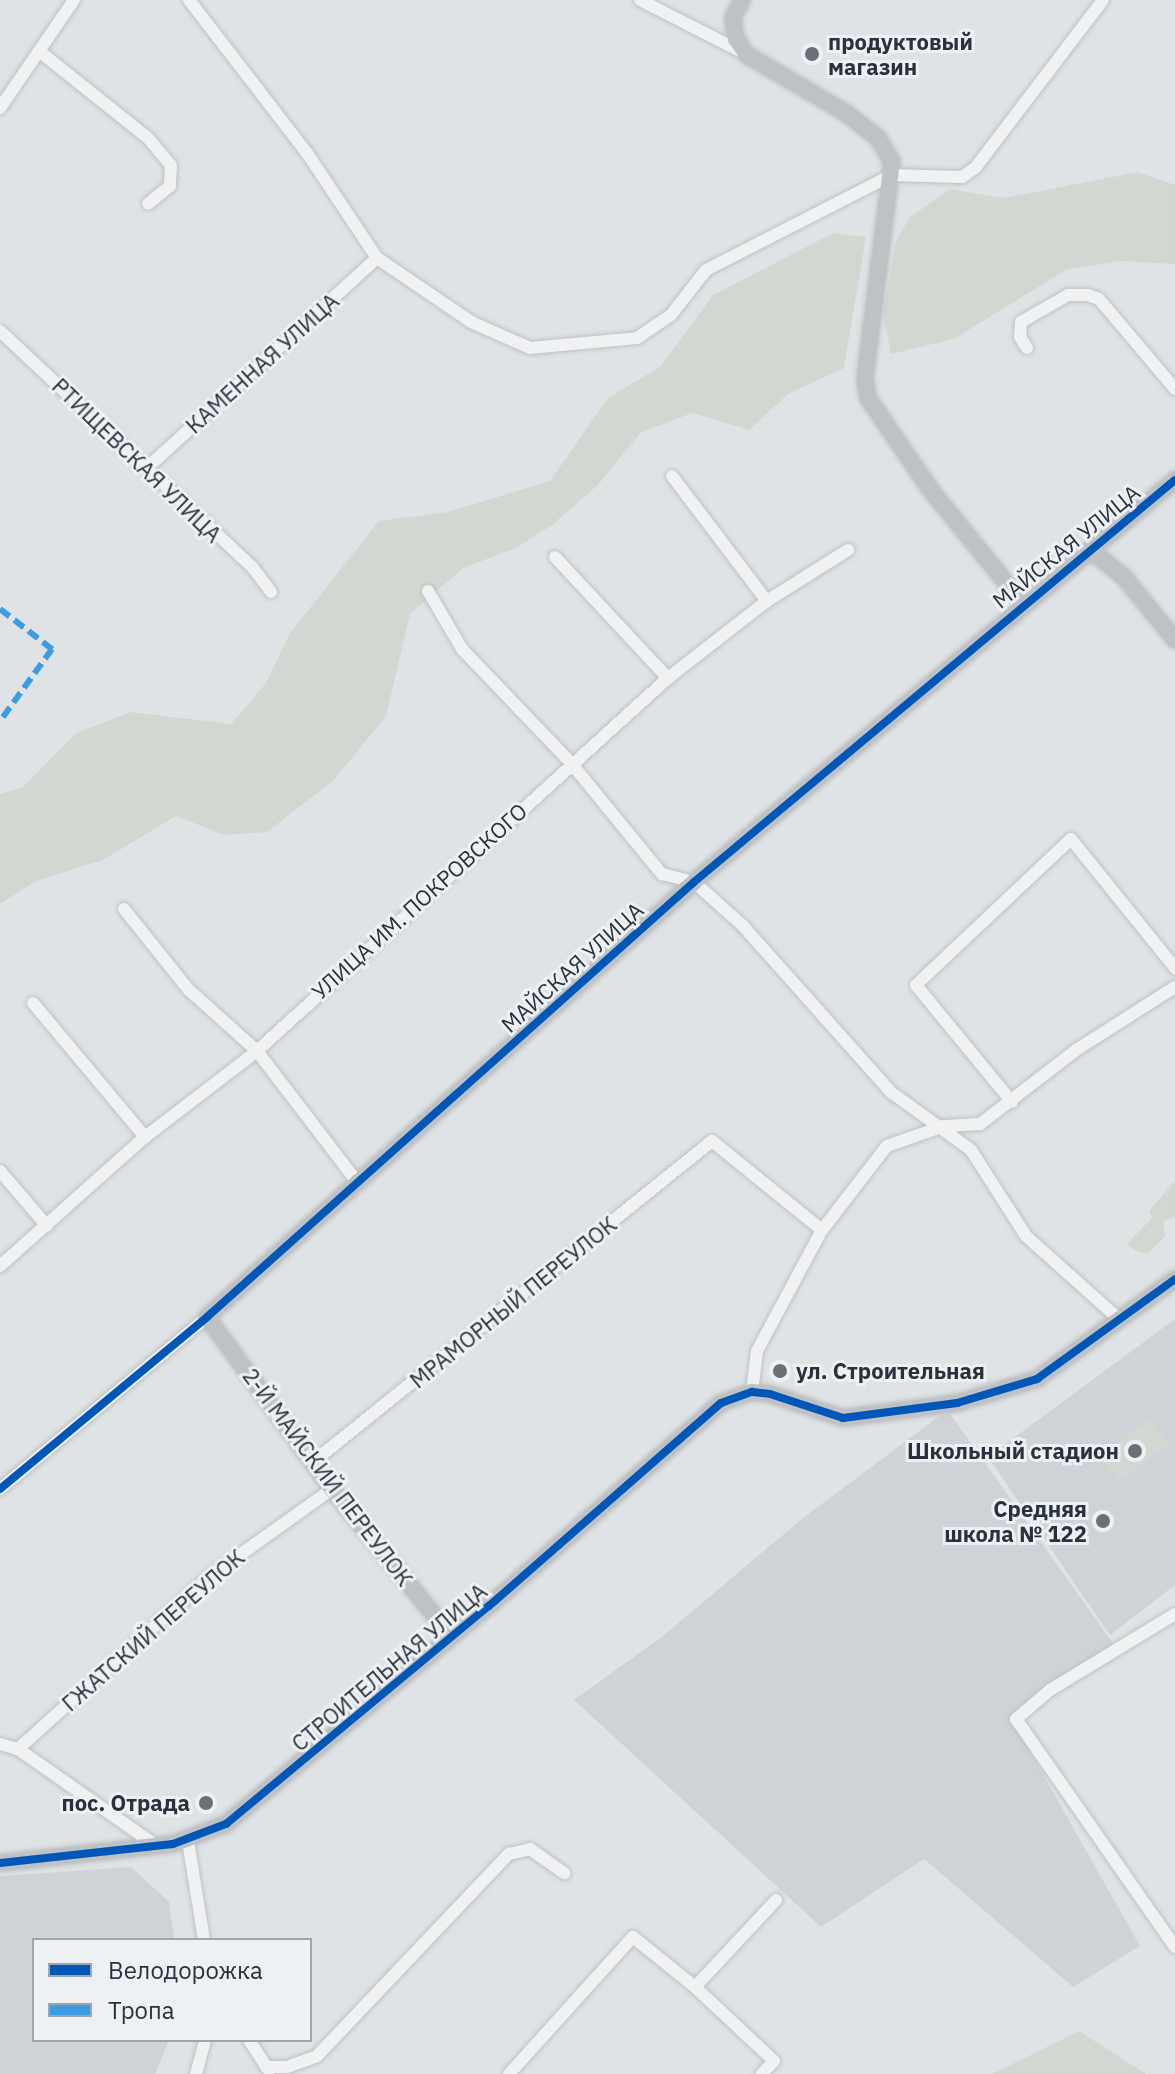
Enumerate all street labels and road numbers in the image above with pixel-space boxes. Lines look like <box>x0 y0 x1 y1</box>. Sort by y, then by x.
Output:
street label: КАМЕННАЯ УЛИЦА <box>180 287 344 439</box>
street label: РТИЩЕВСКАЯ УЛИЦА <box>47 372 227 548</box>
street label: МАЙСКАЯ УЛИЦА <box>987 479 1145 613</box>
street label: УЛИЦА ИМ. ПОКРОВСКОГО <box>306 797 532 1005</box>
street label: МАЙСКАЯ УЛИЦА <box>496 896 648 1038</box>
street label: МРАМОРНЫЙ ПЕРЕУЛОК <box>404 1211 622 1393</box>
street label: 2-Й МАЙСКИЙ ПЕРЕУЛОК <box>237 1363 419 1591</box>
street label: ГЖАТСКИЙ ПЕРЕУЛОК <box>56 1544 250 1716</box>
street label: СТРОИТЕЛЬНАЯ УЛИЦА <box>286 1578 492 1756</box>

